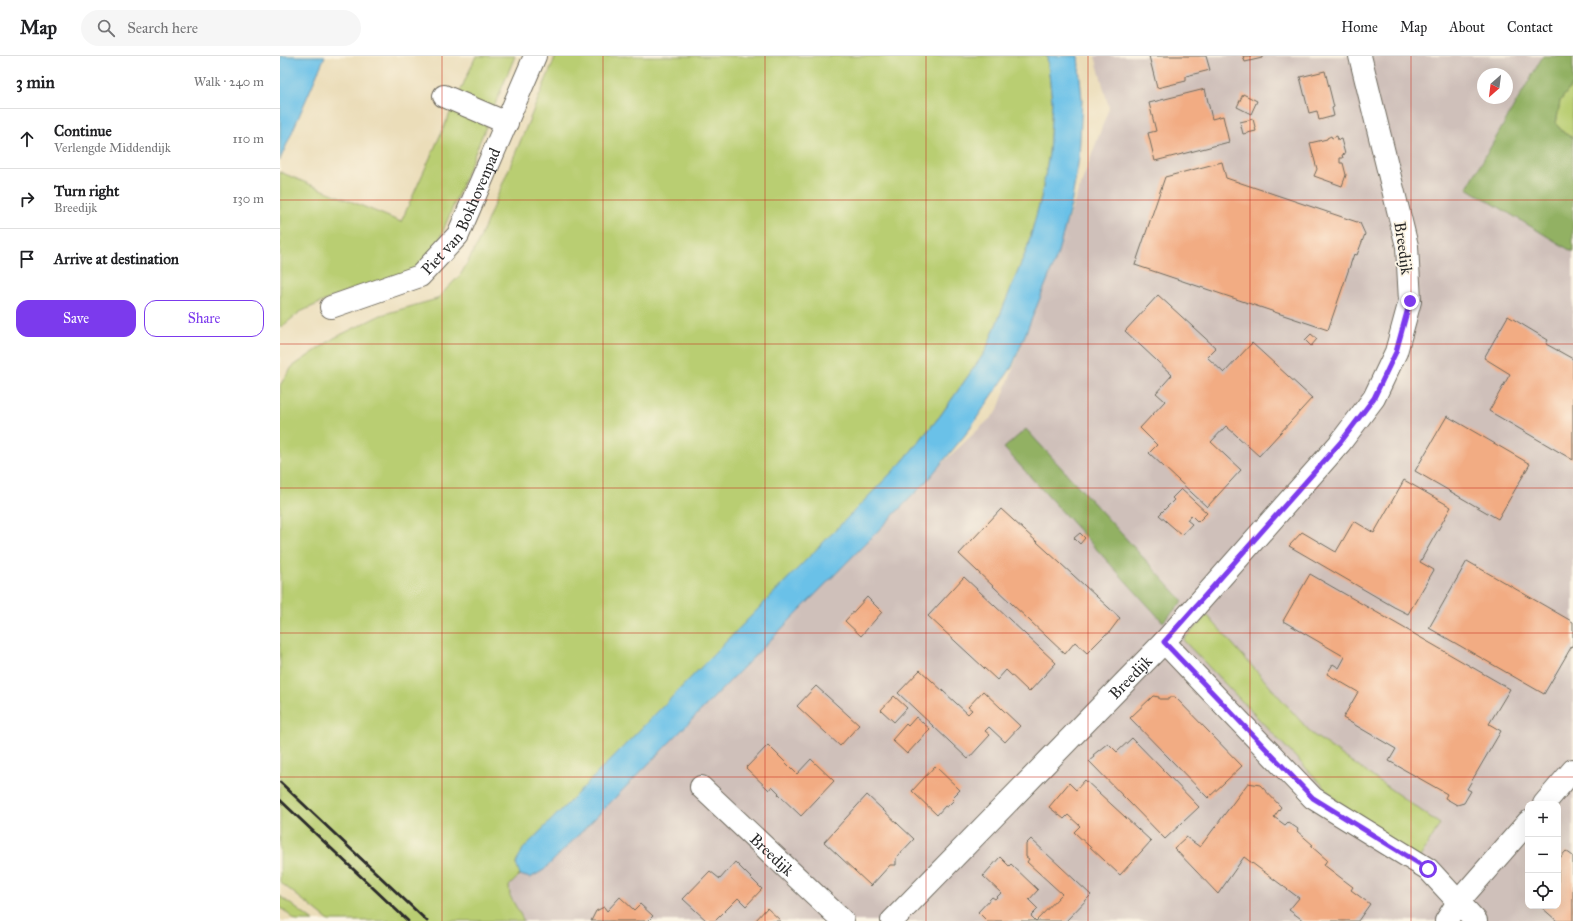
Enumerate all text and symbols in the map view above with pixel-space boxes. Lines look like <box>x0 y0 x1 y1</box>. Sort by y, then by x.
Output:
search box <box>81 10 361 46</box>
text: Map <box>20 16 57 39</box>
icon: search <box>95 17 117 39</box>
text: Search here <box>127 19 198 37</box>
text: Home <box>1341 19 1378 36</box>
text: Map <box>1400 19 1427 36</box>
text: About <box>1449 19 1485 36</box>
text: Contact <box>1507 19 1553 36</box>
north arrow <box>1477 68 1513 104</box>
text: 3 min <box>16 72 55 93</box>
text: Walk · 240 m <box>194 74 264 90</box>
text: Continue <box>54 122 112 140</box>
icon: ahead <box>16 128 38 150</box>
text: 110 m <box>232 131 264 147</box>
text: Verlengde Middendijk <box>54 140 171 156</box>
street label: Piet van Bokhovenpad <box>417 145 504 279</box>
text: Turn right <box>54 182 119 200</box>
icon: right <box>16 188 38 210</box>
text: 130 m <box>232 191 264 207</box>
text: Breedijk <box>54 200 97 216</box>
street label: Breedijk <box>1390 220 1417 276</box>
icon: arrive <box>16 248 38 270</box>
text: Arrive at destination <box>54 250 179 268</box>
route end <box>1401 292 1419 310</box>
button: Save <box>16 300 136 337</box>
button: Share <box>144 300 264 337</box>
street label: Breedijk <box>1105 651 1156 703</box>
map controls <box>1525 801 1561 909</box>
button: + <box>1525 801 1561 837</box>
street label: Breedijk <box>746 829 798 880</box>
button: − <box>1525 837 1561 873</box>
route start <box>1419 860 1437 878</box>
button: locate <box>1525 873 1561 909</box>

